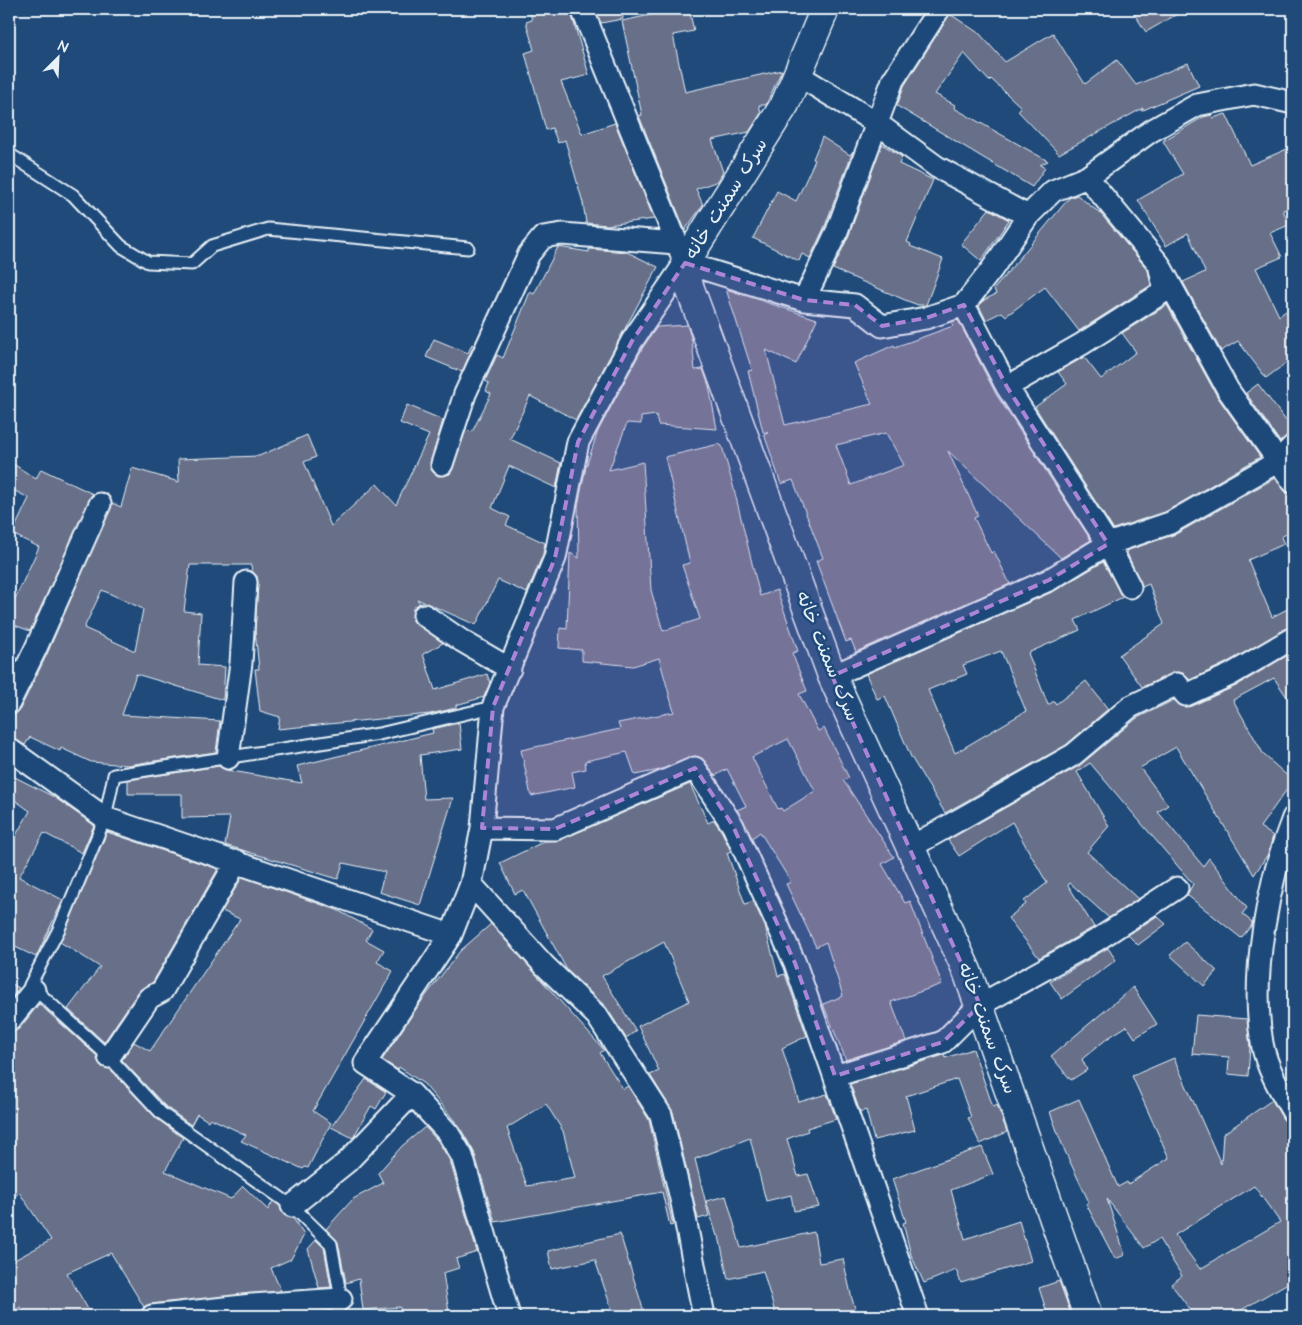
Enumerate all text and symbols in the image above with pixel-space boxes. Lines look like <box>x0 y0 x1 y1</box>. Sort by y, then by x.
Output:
north arrow <box>32 32 82 82</box>
text: N <box>55 36 71 58</box>
street label: سرک سمنت خانه <box>678 133 774 265</box>
street label: سرک سمنت خانه <box>788 587 866 725</box>
street label: سرک سمنت خانه <box>951 958 1023 1098</box>

